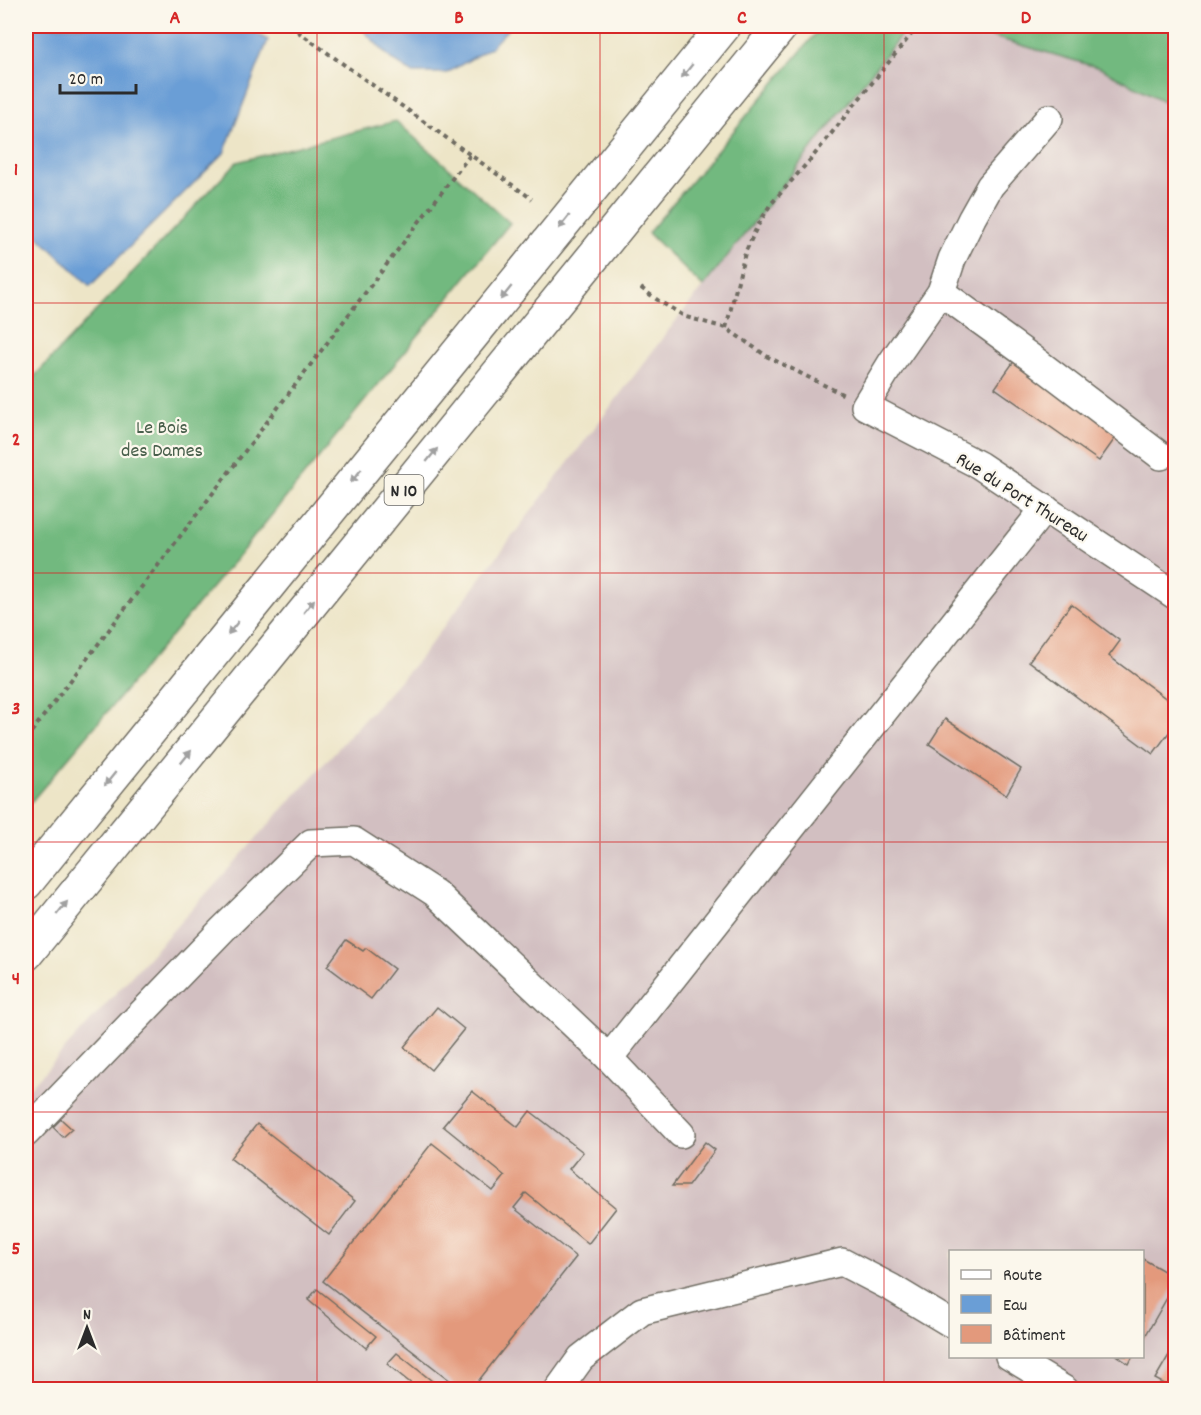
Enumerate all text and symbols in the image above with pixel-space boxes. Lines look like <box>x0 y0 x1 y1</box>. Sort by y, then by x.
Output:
text: A <box>170 5 181 33</box>
text: B <box>454 5 464 33</box>
text: C <box>737 5 747 33</box>
text: D <box>1021 5 1032 33</box>
scale bar <box>60 57 136 95</box>
one-way arrow <box>680 63 693 79</box>
text: 20 m <box>69 68 103 93</box>
text: 1 <box>14 157 18 185</box>
one-way arrow <box>557 214 570 230</box>
one-way arrow <box>500 285 513 300</box>
park label: Le Bois des Dames <box>121 415 203 466</box>
text: 2 <box>12 427 20 455</box>
street label: Rue du Port Thureau <box>950 446 1093 551</box>
one-way arrow <box>426 447 439 463</box>
one-way arrow <box>350 468 363 483</box>
road number: N 10 <box>384 475 424 505</box>
one-way arrow <box>302 599 315 614</box>
one-way arrow <box>227 620 240 635</box>
text: 3 <box>12 696 20 724</box>
one-way arrow <box>179 749 192 765</box>
one-way arrow <box>104 771 117 787</box>
one-way arrow <box>56 900 69 916</box>
text: 4 <box>12 966 20 994</box>
text: 5 <box>11 1236 21 1264</box>
legend <box>949 1250 1144 1358</box>
text: Route <box>1003 1264 1042 1289</box>
text: Eau <box>1003 1294 1027 1319</box>
north arrow <box>57 1298 117 1358</box>
text: N <box>83 1304 91 1327</box>
text: Bâtiment <box>1003 1324 1066 1349</box>

